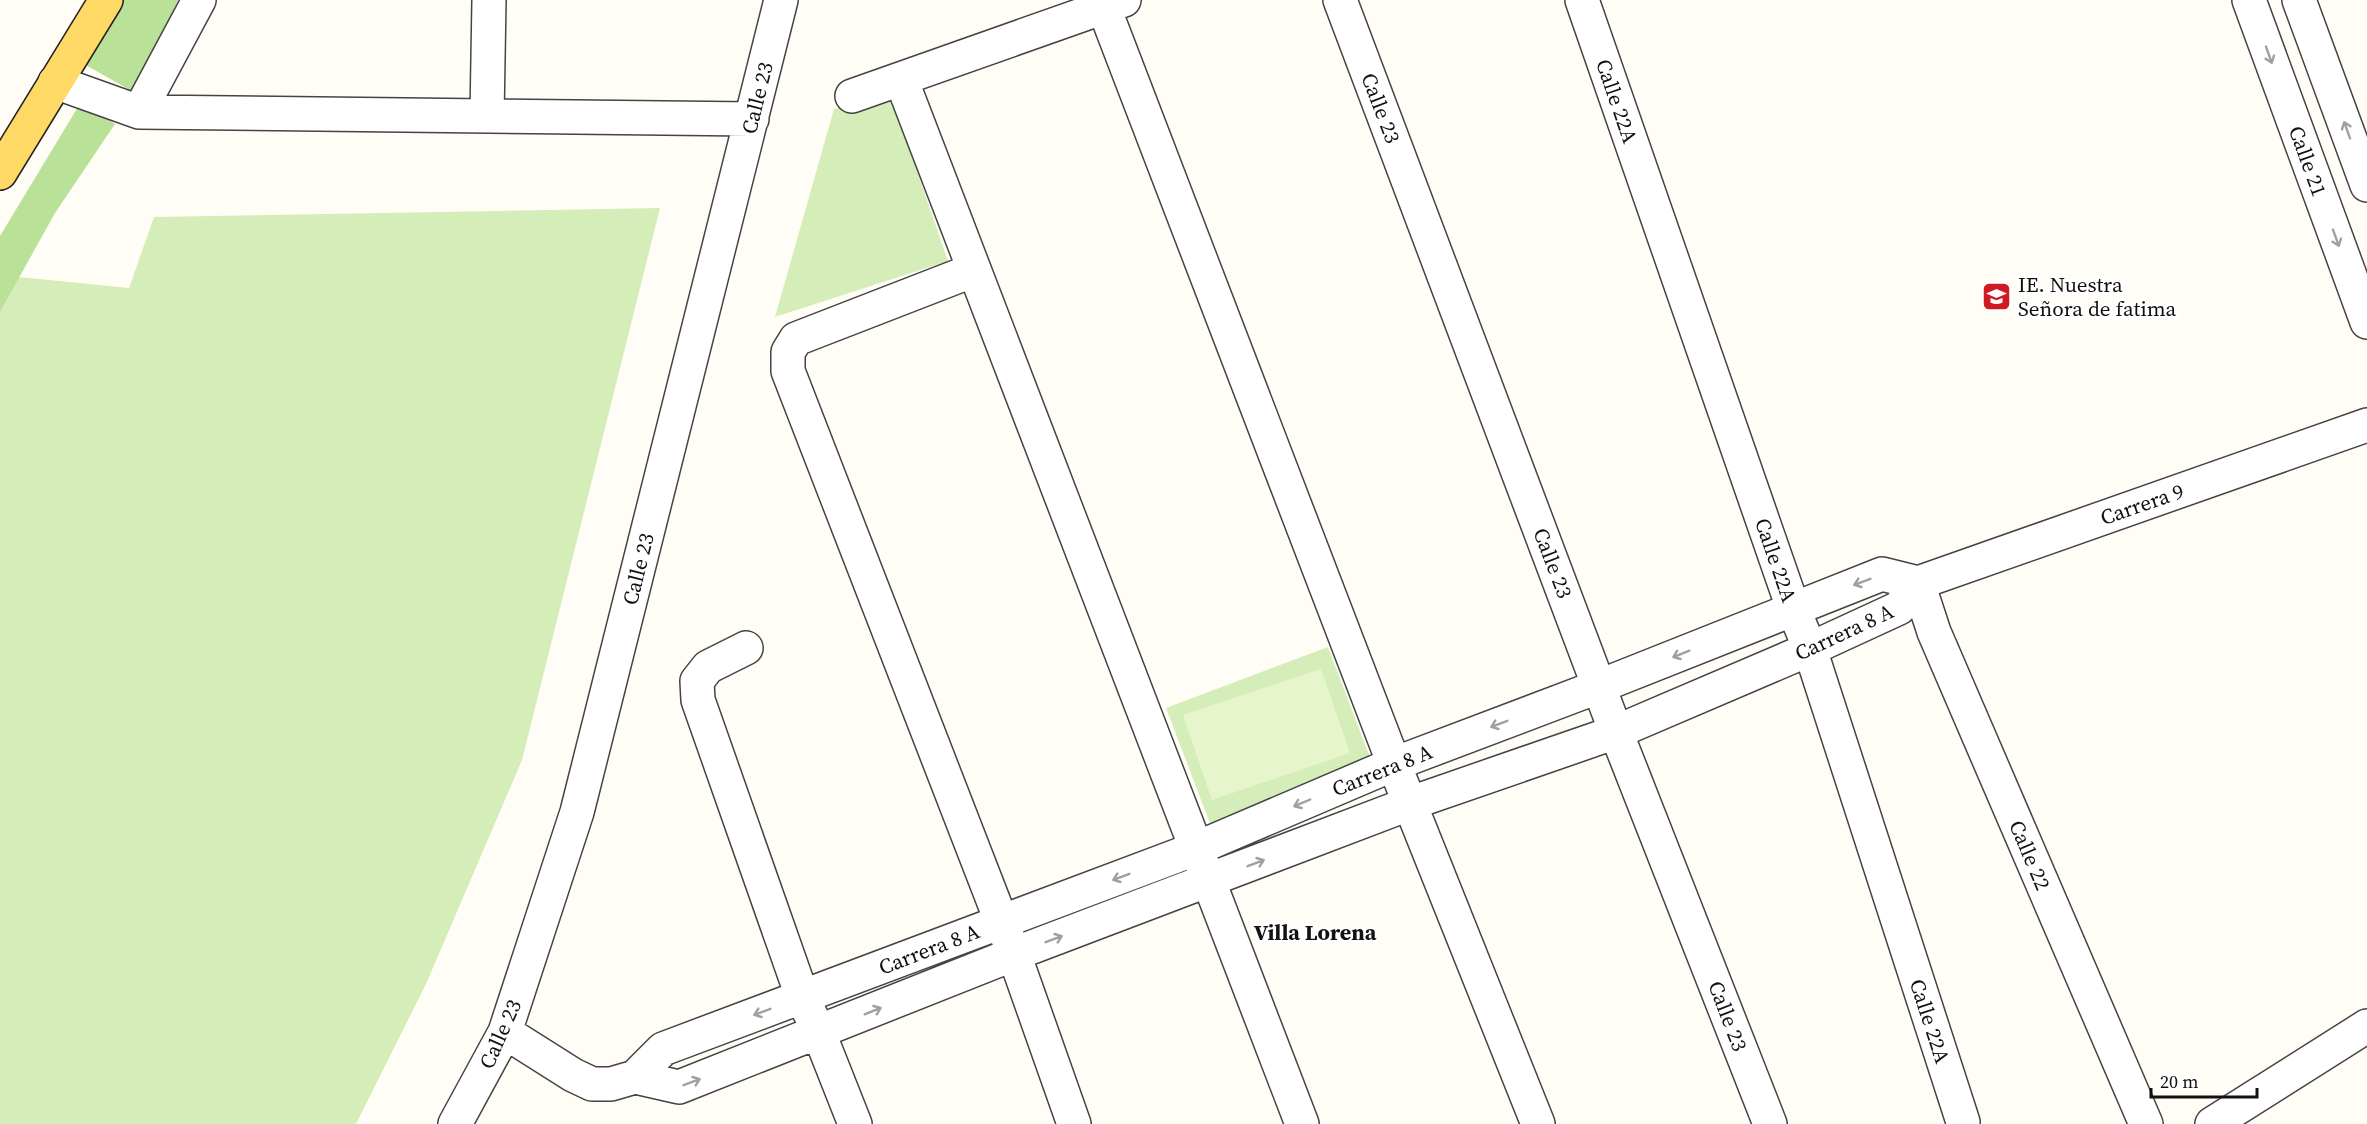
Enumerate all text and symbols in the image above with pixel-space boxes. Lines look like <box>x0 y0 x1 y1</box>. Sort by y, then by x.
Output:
one-way arrow <box>2265 45 2276 64</box>
street label: Calle 22A <box>1589 55 1645 147</box>
street label: Calle 23 <box>734 59 780 137</box>
street label: Calle 23 <box>1354 69 1408 147</box>
one-way arrow <box>2340 121 2351 140</box>
street label: Calle 21 <box>2282 122 2334 200</box>
one-way arrow <box>2332 228 2343 247</box>
place label: IE. Nuestra Señora de fatima <box>2018 270 2177 323</box>
school or university icon: IE. Nuestra Señora de fatima <box>1981 280 2013 312</box>
street label: Carrera 9 <box>2096 476 2188 532</box>
street label: Calle 22A <box>1748 514 1804 606</box>
street label: Calle 23 <box>1526 524 1580 602</box>
street label: Calle 23 <box>615 530 661 608</box>
one-way arrow <box>1853 577 1872 588</box>
street label: Carrera 8 A <box>1790 597 1898 667</box>
one-way arrow <box>1672 649 1691 660</box>
one-way arrow <box>1490 720 1509 731</box>
street label: Carrera 8 A <box>1328 737 1436 803</box>
one-way arrow <box>1293 798 1311 809</box>
street label: Calle 22 <box>2002 816 2058 894</box>
one-way arrow <box>1247 857 1265 868</box>
one-way arrow <box>1112 872 1131 883</box>
street label: Carrera 8 A <box>874 917 984 981</box>
district label: Villa Lorena <box>1254 917 1377 947</box>
one-way arrow <box>1045 933 1063 944</box>
street label: Calle 22A <box>1903 975 1957 1067</box>
street label: Calle 23 <box>1701 977 1755 1055</box>
street label: Calle 23 <box>472 995 528 1073</box>
one-way arrow <box>863 1005 882 1016</box>
one-way arrow <box>753 1007 771 1018</box>
scale bar <box>2151 1061 2258 1099</box>
text: 20 m <box>2160 1069 2198 1094</box>
one-way arrow <box>682 1076 700 1087</box>

